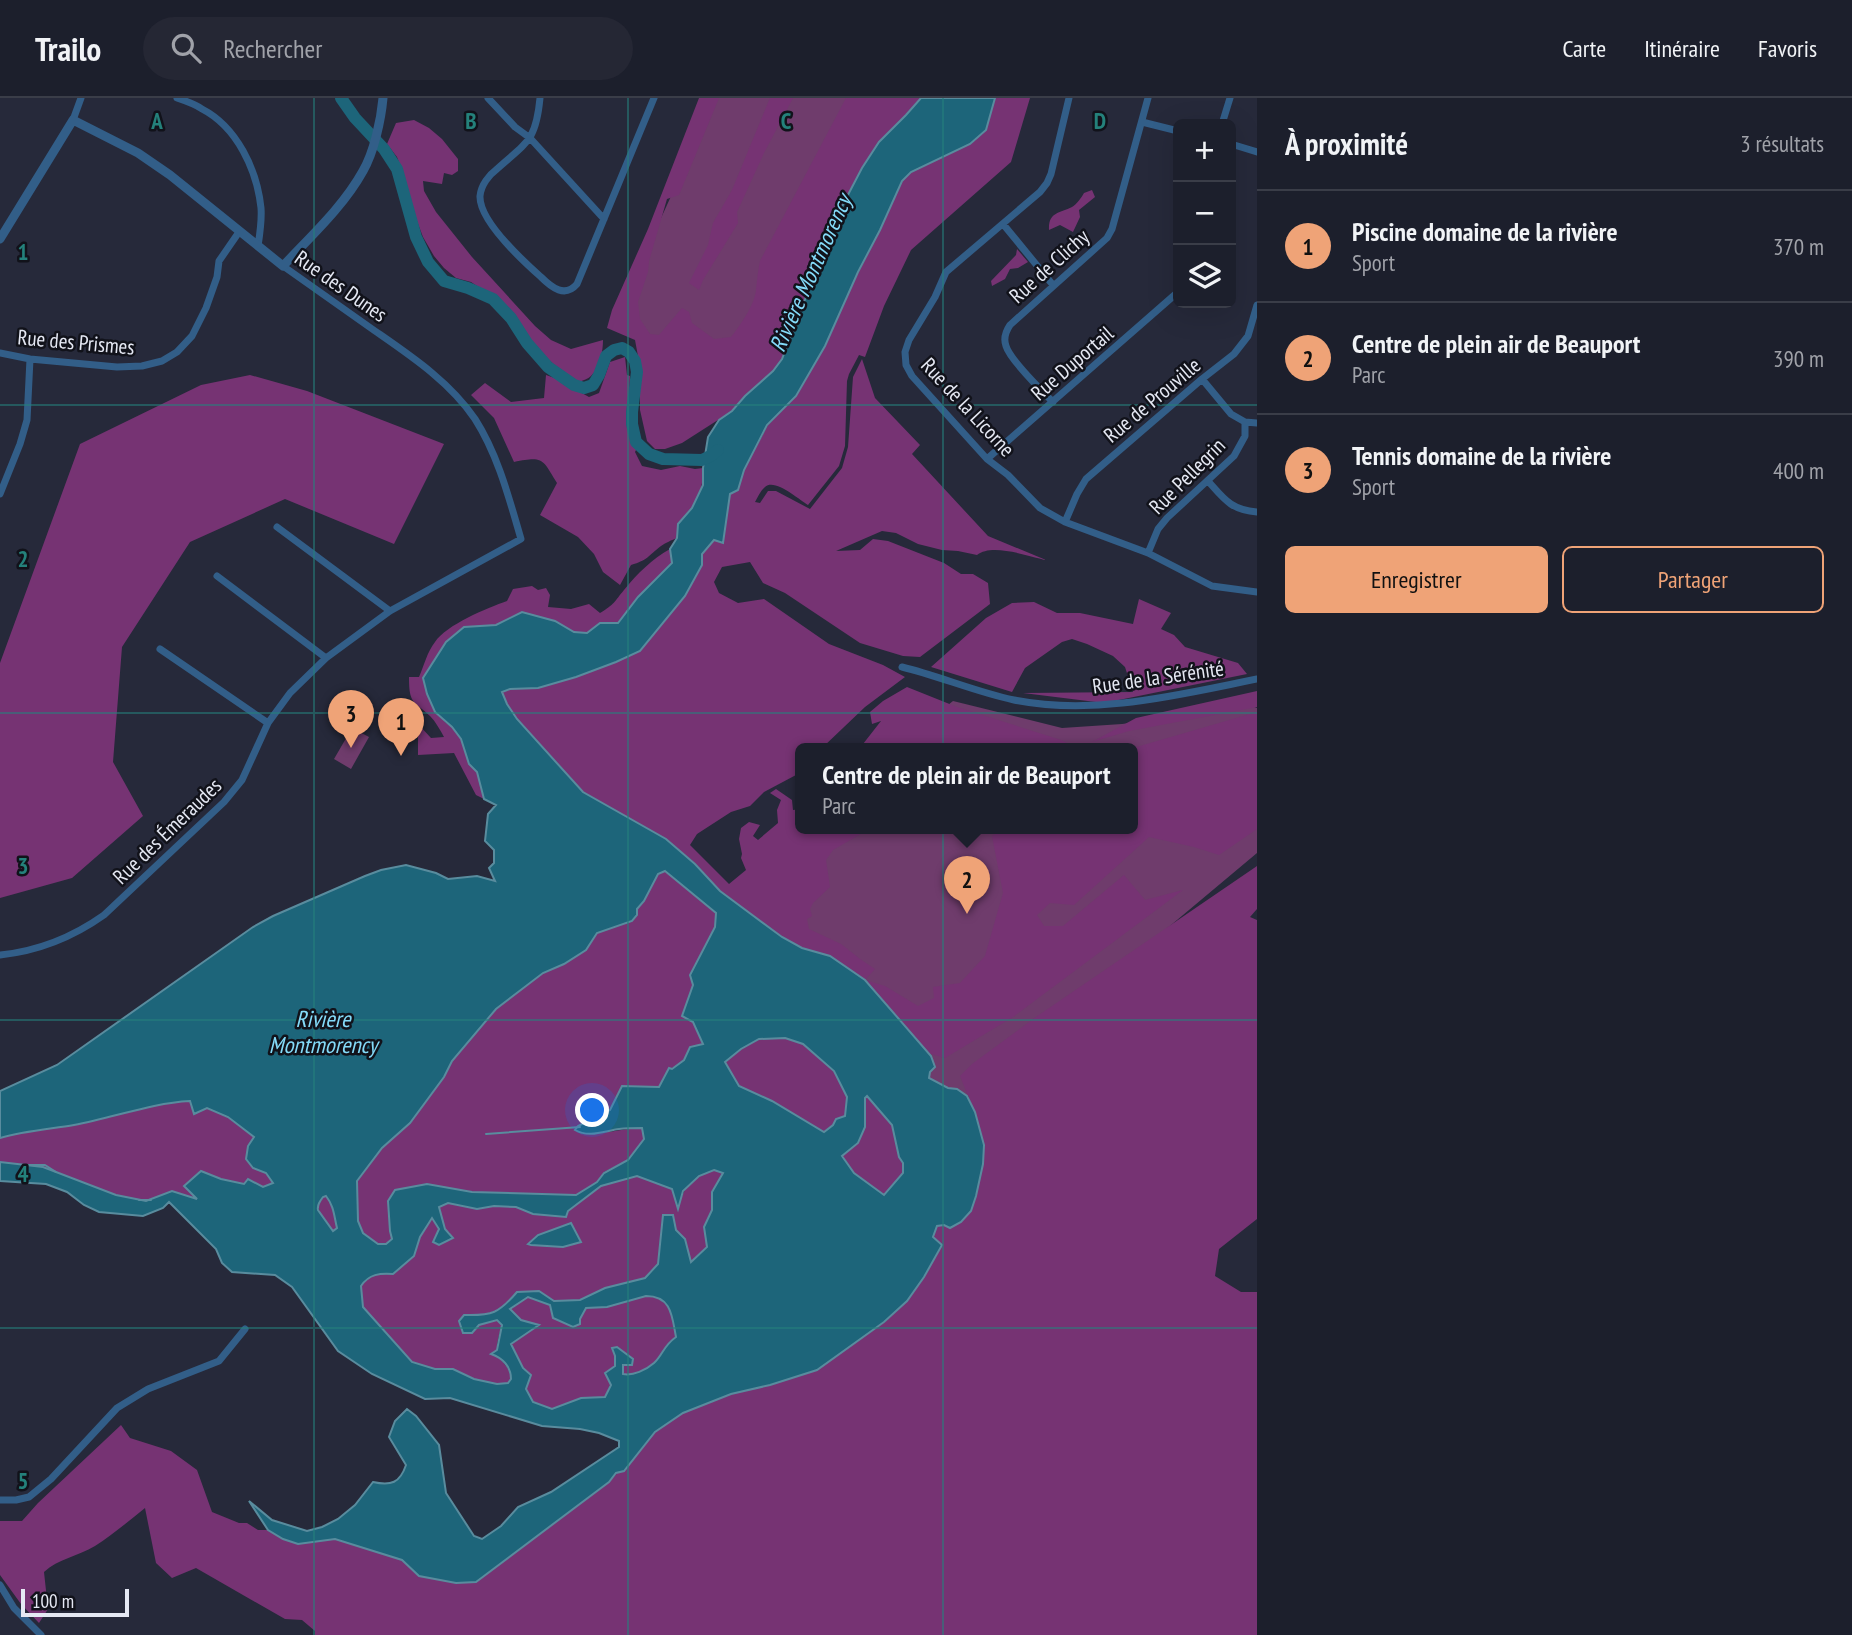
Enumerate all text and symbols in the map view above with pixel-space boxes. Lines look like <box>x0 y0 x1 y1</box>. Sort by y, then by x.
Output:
search box <box>143 17 633 80</box>
text: Trailo <box>35 27 101 70</box>
icon: search <box>167 29 205 67</box>
text: Rechercher <box>223 32 322 65</box>
text: Carte <box>1562 33 1606 64</box>
text: Itinéraire <box>1644 33 1720 64</box>
text: Favoris <box>1758 33 1817 64</box>
text: A <box>150 106 163 135</box>
text: B <box>465 106 477 135</box>
text: C <box>781 106 792 135</box>
text: D <box>1094 106 1106 135</box>
map controls <box>1173 119 1236 308</box>
button: + <box>1173 119 1236 182</box>
text: À proximité <box>1285 124 1408 163</box>
text: 3 résultats <box>1740 129 1824 158</box>
button: − <box>1173 182 1236 245</box>
water label: Rivière Montmorency <box>762 187 859 356</box>
text: Piscine domaine de la rivière <box>1352 215 1618 248</box>
street label: Rue de Clichy <box>1003 223 1095 309</box>
text: 1 <box>1303 232 1314 261</box>
text: 370 m <box>1773 232 1824 261</box>
text: 1 <box>18 237 29 266</box>
street label: Rue des Dunes <box>290 244 392 328</box>
button: layers <box>1173 245 1236 308</box>
text: Sport <box>1352 248 1395 277</box>
street label: Rue Duportail <box>1025 320 1119 406</box>
street label: Rue des Prismes <box>16 323 136 361</box>
text: Centre de plein air de Beauport <box>1352 327 1640 360</box>
text: 2 <box>1303 344 1314 373</box>
text: 390 m <box>1773 344 1824 373</box>
street label: Rue de la Licorne <box>915 352 1021 462</box>
street label: Rue de Prouville <box>1098 352 1206 448</box>
text: Parc <box>1352 360 1385 389</box>
street label: Rue Pellegrin <box>1143 432 1231 520</box>
text: Tennis domaine de la rivière <box>1352 439 1611 472</box>
text: 3 <box>1303 456 1314 485</box>
text: 400 m <box>1773 456 1824 485</box>
text: Sport <box>1352 472 1395 501</box>
text: 2 <box>18 544 29 573</box>
button: Enregistrer <box>1285 546 1548 613</box>
button: Partager <box>1562 546 1824 613</box>
street label: Rue de la Sérénité <box>1091 654 1225 700</box>
pin: 3 <box>328 690 374 748</box>
pin: 1 <box>378 698 424 756</box>
popup <box>795 743 1138 834</box>
text: Centre de plein air de Beauport <box>822 758 1111 791</box>
street label: Rue des Émeraudes <box>107 772 227 890</box>
text: Parc <box>822 791 856 820</box>
text: 3 <box>18 851 29 880</box>
pin: 2 <box>944 856 990 914</box>
water label: Rivière Montmorency <box>269 1004 381 1059</box>
your location <box>575 1093 609 1127</box>
text: 4 <box>18 1159 29 1188</box>
text: 5 <box>18 1466 29 1495</box>
scale bar <box>21 1586 130 1618</box>
text: 100 m <box>32 1589 74 1613</box>

